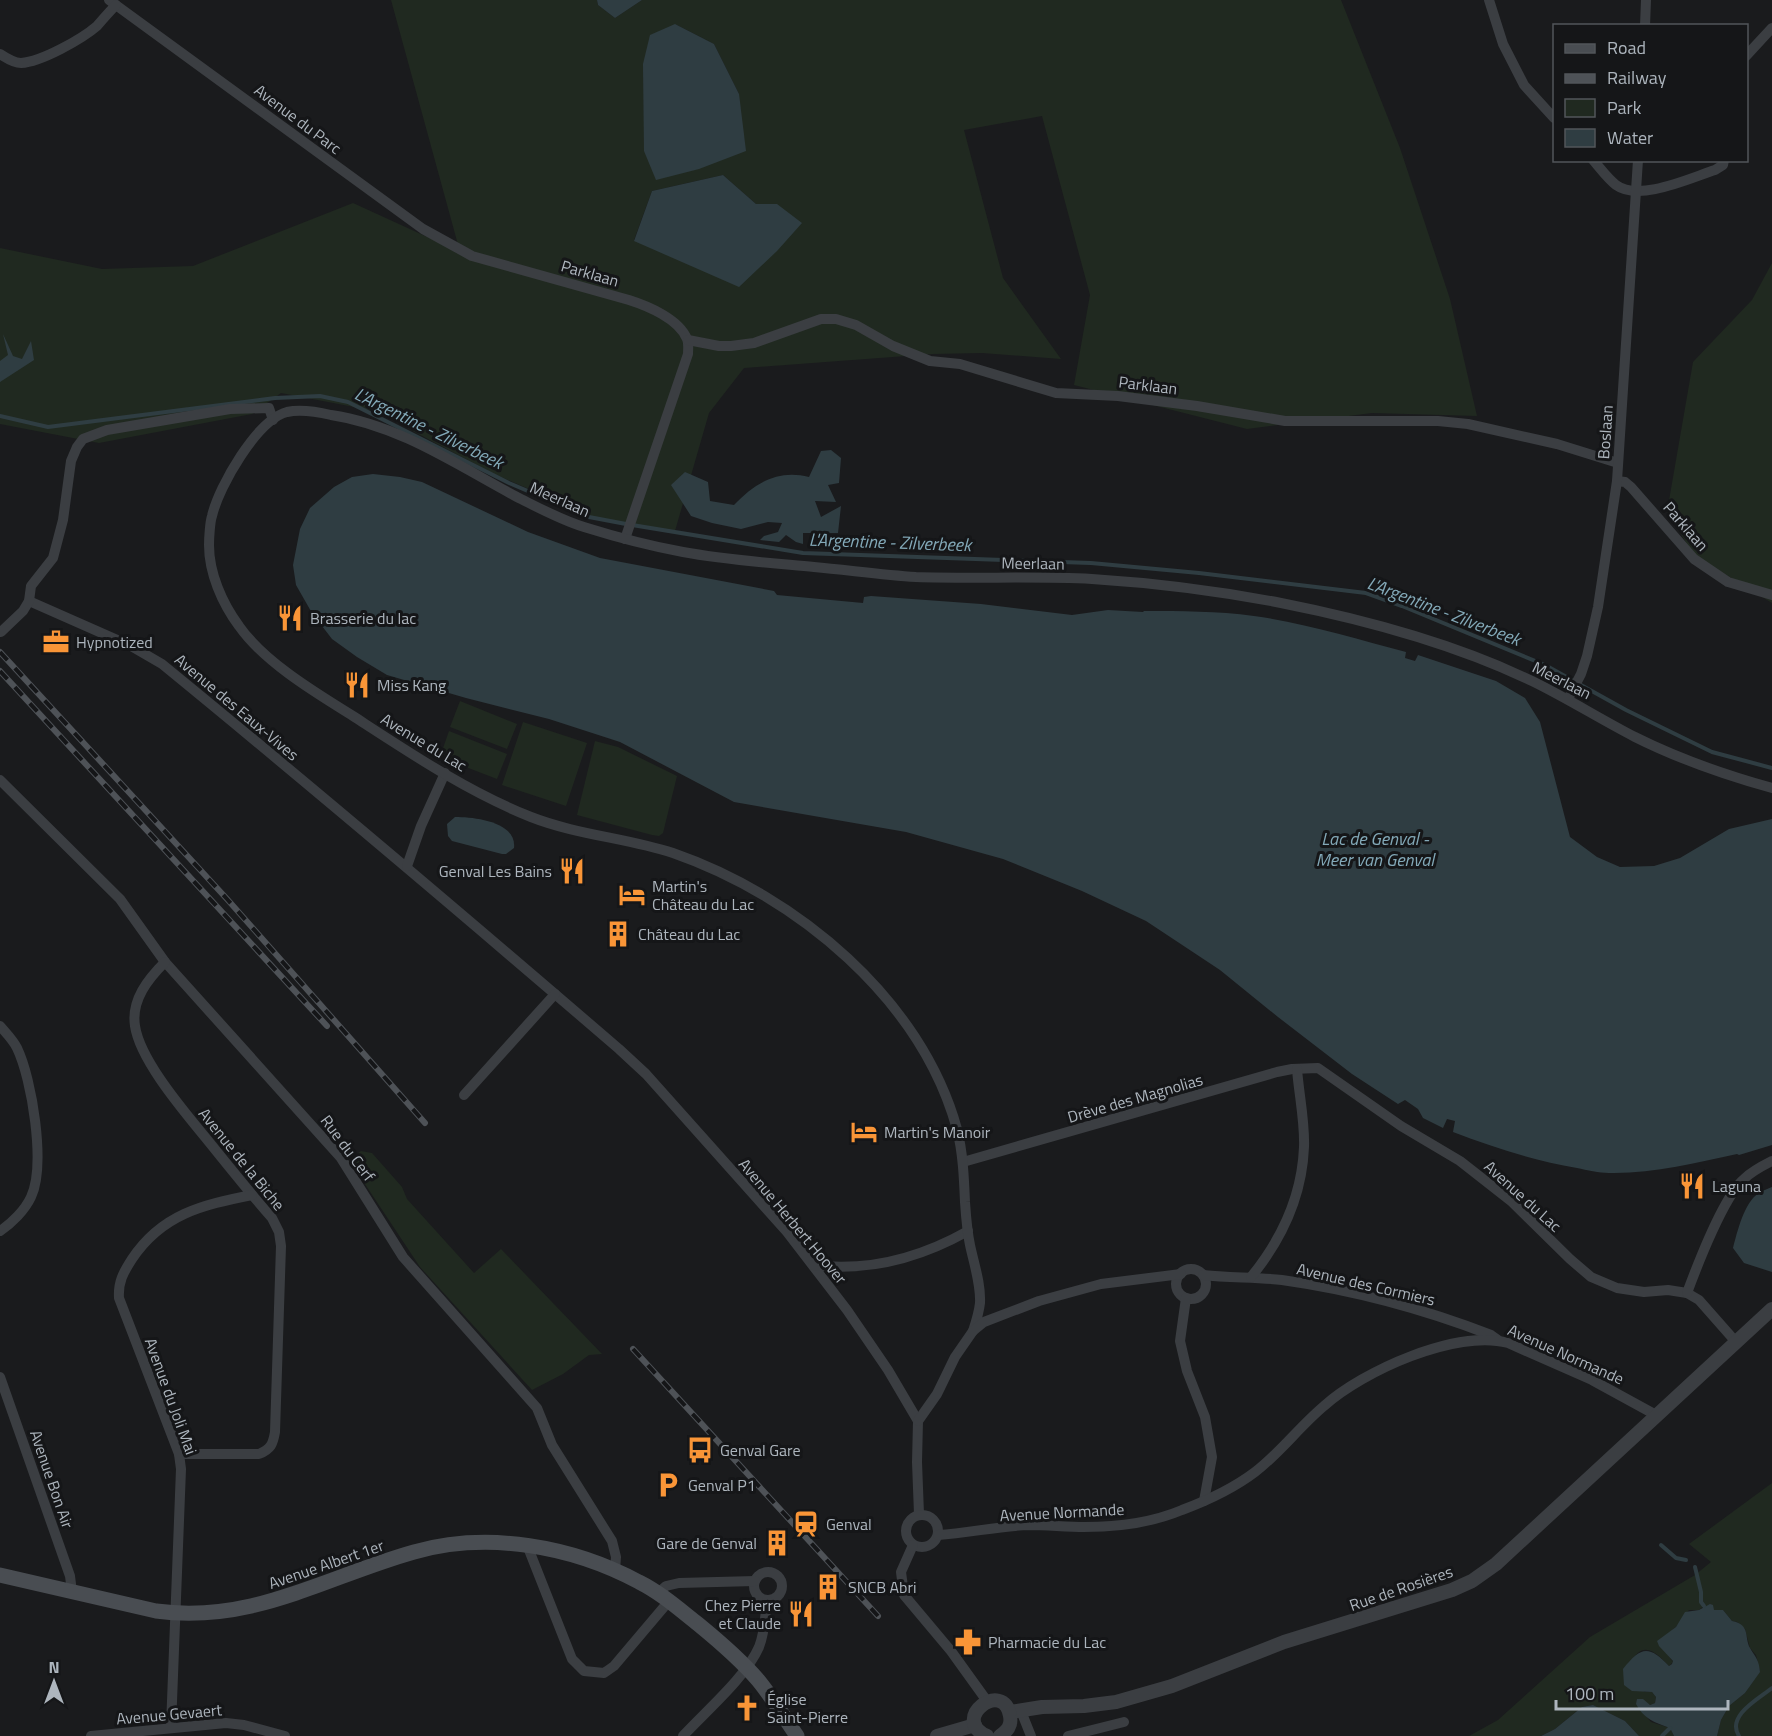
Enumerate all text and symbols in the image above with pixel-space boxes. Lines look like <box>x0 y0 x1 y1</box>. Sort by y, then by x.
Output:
legend <box>1553 24 1748 162</box>
text: Road <box>1607 34 1646 61</box>
text: Railway <box>1607 64 1667 91</box>
street label: Avenue du Parc <box>249 78 347 160</box>
text: Park <box>1607 94 1642 121</box>
text: Water <box>1607 124 1653 151</box>
street label: Parklaan <box>558 253 622 293</box>
street label: Parklaan <box>1117 369 1179 401</box>
water label: L'Argentine - Zilverbeek <box>350 380 510 477</box>
street label: Boslaan <box>1591 404 1619 460</box>
street label: Meerlaan <box>526 475 594 523</box>
street label: Parklaan <box>1658 496 1714 556</box>
water label: L'Argentine - Zilverbeek <box>808 526 974 558</box>
street label: Meerlaan <box>1001 550 1065 576</box>
water label: L'Argentine - Zilverbeek <box>1363 569 1526 653</box>
restaurant icon: Brasserie du lac <box>275 603 305 633</box>
place label: Brasserie du lac <box>310 606 416 630</box>
office icon: Hypnotized <box>41 627 71 657</box>
place label: Hypnotized <box>76 630 153 654</box>
street label: Avenue des Eaux-Vives <box>170 648 304 766</box>
street label: Meerlaan <box>1528 655 1596 705</box>
restaurant icon: Miss Kang <box>342 670 372 700</box>
place label: Miss Kang <box>377 673 446 697</box>
street label: Avenue du Lac <box>376 707 472 777</box>
water label: Lac de Genval - Meer van Genval <box>1316 825 1436 873</box>
restaurant icon: Genval Les Bains <box>557 856 587 886</box>
place label: Genval Les Bains <box>439 859 552 883</box>
place label: Martin's Château du Lac <box>652 874 754 916</box>
hotel icon: Martin's Château du Lac <box>617 880 647 910</box>
building icon: Château du Lac <box>603 919 633 949</box>
place label: Château du Lac <box>638 922 740 946</box>
street label: Drève des Magnolias <box>1065 1067 1205 1129</box>
street label: Avenue de la Biche <box>193 1103 291 1215</box>
street label: Rue du Cerf <box>315 1110 381 1187</box>
hotel icon: Martin's Manoir <box>849 1117 879 1147</box>
place label: Martin's Manoir <box>884 1120 991 1144</box>
street label: Avenue Herbert Hoover <box>733 1153 853 1289</box>
street label: Avenue du Lac <box>1479 1155 1567 1237</box>
restaurant icon: Laguna <box>1677 1171 1707 1201</box>
place label: Laguna <box>1712 1174 1761 1198</box>
street label: Avenue des Cormiers <box>1294 1256 1438 1312</box>
street label: Avenue Normande <box>1504 1318 1628 1390</box>
street label: Avenue du Joli Mai <box>139 1334 203 1458</box>
street label: Avenue Bon Air <box>24 1427 80 1532</box>
bus stop icon: Genval Gare <box>685 1435 715 1465</box>
place label: Genval Gare <box>720 1438 801 1462</box>
parking icon: Genval P1 <box>653 1470 683 1500</box>
place label: Genval P1 <box>688 1473 756 1497</box>
street label: Avenue Normande <box>999 1497 1125 1527</box>
station icon: Genval <box>791 1509 821 1539</box>
place label: Genval <box>826 1512 872 1536</box>
building icon: Gare de Genval <box>762 1528 792 1558</box>
place label: Gare de Genval <box>656 1531 757 1555</box>
street label: Avenue Albert 1er <box>265 1533 387 1595</box>
street label: Rue de Rosières <box>1346 1559 1456 1617</box>
building icon: SNCB Abri <box>813 1572 843 1602</box>
place label: SNCB Abri <box>848 1575 917 1599</box>
place label: Chez Pierre et Claude <box>705 1593 781 1635</box>
restaurant icon: Chez Pierre et Claude <box>786 1599 816 1629</box>
pharmacy icon: Pharmacie du Lac <box>953 1627 983 1657</box>
place label: Pharmacie du Lac <box>988 1630 1106 1654</box>
north arrow <box>24 1652 84 1712</box>
text: N <box>48 1655 60 1679</box>
scale bar <box>1556 1673 1728 1711</box>
text: 100 m <box>1565 1680 1614 1707</box>
place label: Église Saint-Pierre <box>767 1687 848 1729</box>
church icon: Église Saint-Pierre <box>732 1693 762 1723</box>
street label: Avenue Gevaert <box>115 1697 223 1731</box>

